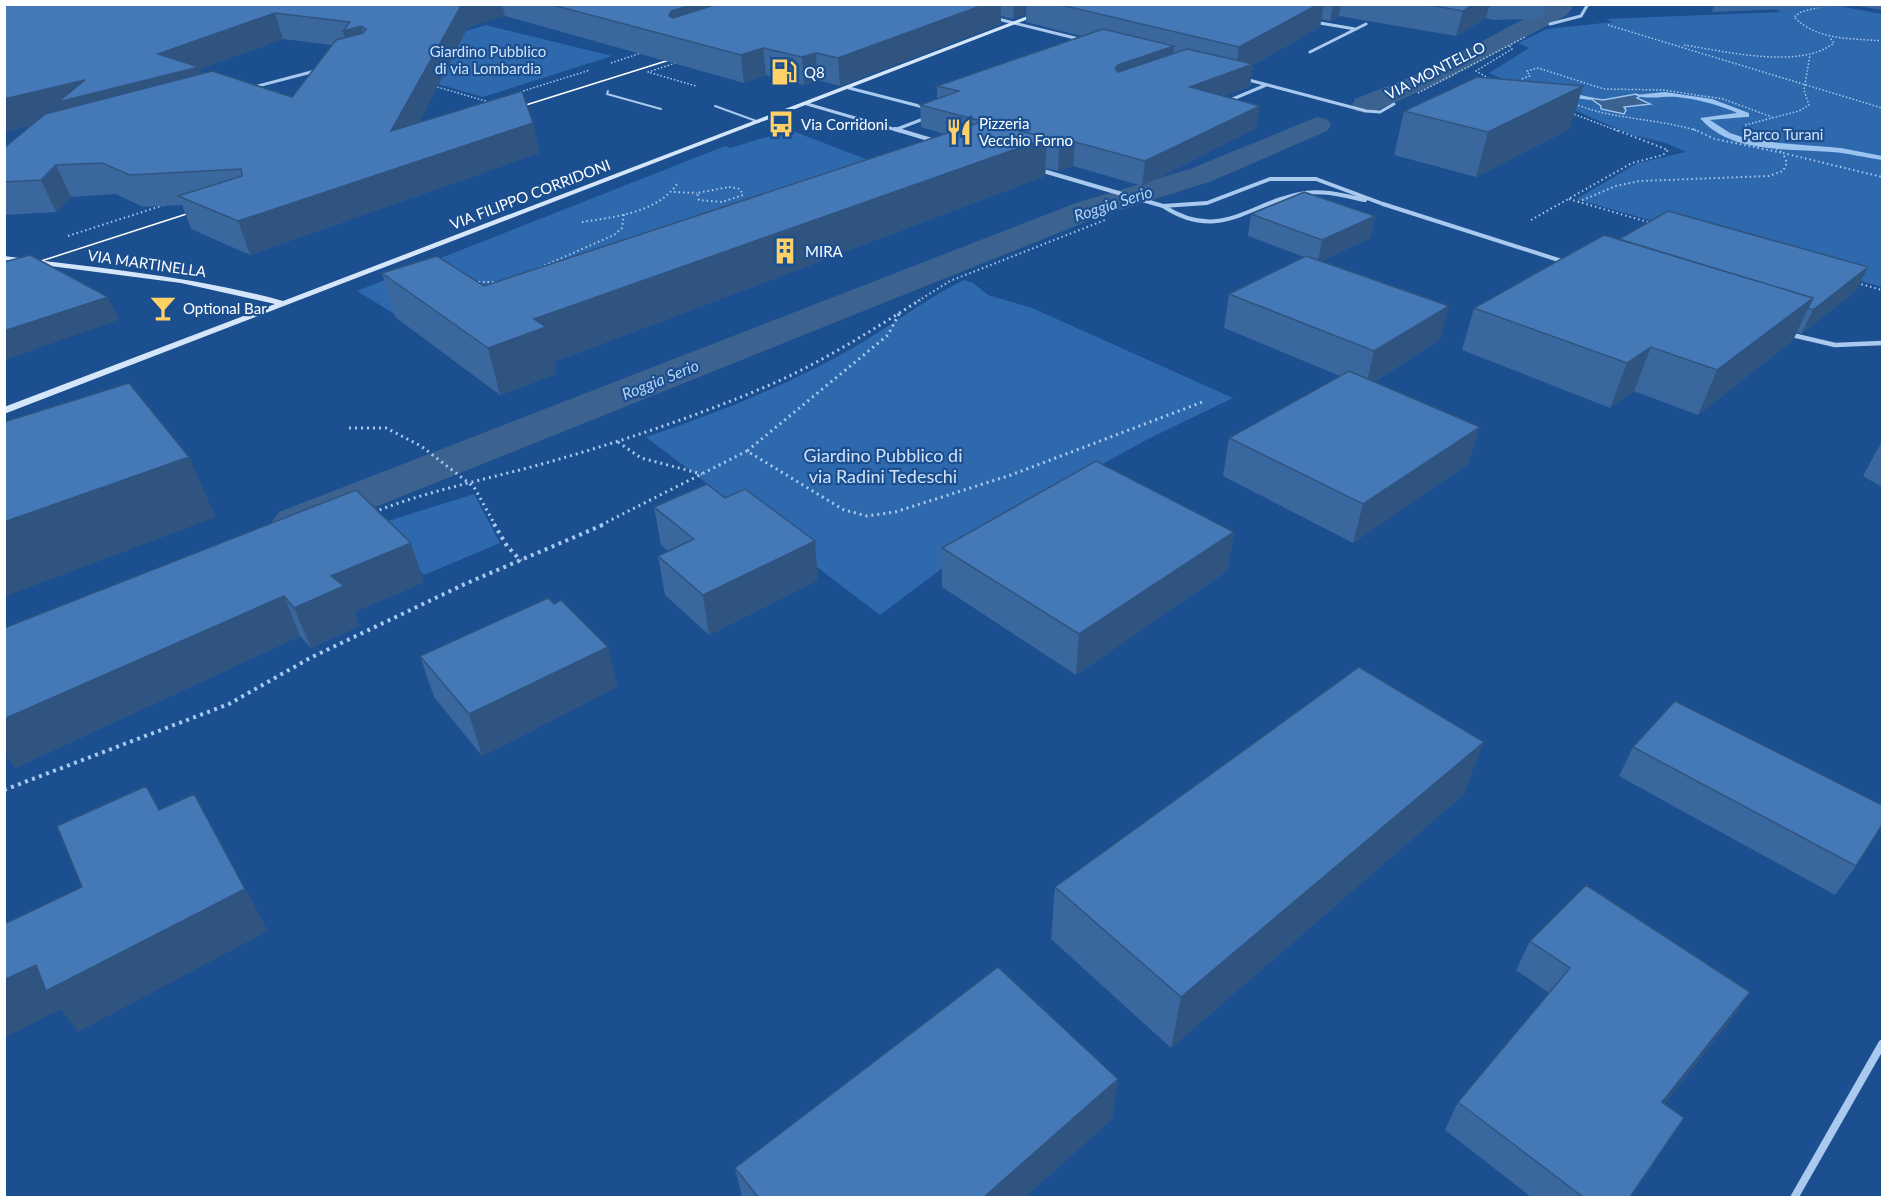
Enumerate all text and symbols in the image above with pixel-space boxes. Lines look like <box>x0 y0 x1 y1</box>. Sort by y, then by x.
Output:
street label: VIA MONTELLO <box>1382 37 1488 103</box>
park label: Giardino Pubblico di via Lombardia <box>430 42 546 77</box>
fuel station icon: Q8 <box>769 57 799 87</box>
place label: Q8 <box>804 63 825 81</box>
bus stop icon: Via Corridoni <box>766 109 796 139</box>
place label: Pizzeria Vecchio Forno <box>979 114 1073 149</box>
place label: Via Corridoni <box>801 115 888 133</box>
restaurant icon: Pizzeria Vecchio Forno <box>944 117 974 147</box>
park label: Parco Turani <box>1743 125 1823 143</box>
street label: VIA FILIPPO CORRIDONI <box>447 155 613 233</box>
water label: Roggia Serio <box>1071 181 1155 225</box>
building icon: MIRA <box>770 236 800 266</box>
place label: MIRA <box>805 242 844 260</box>
street label: VIA MARTINELLA <box>86 246 208 280</box>
bar icon: Optional Bar <box>148 293 178 323</box>
place label: Optional Bar <box>183 299 267 317</box>
water label: Roggia Serio <box>619 355 701 403</box>
park label: Giardino Pubblico di via Radini Tedeschi <box>804 444 962 487</box>

